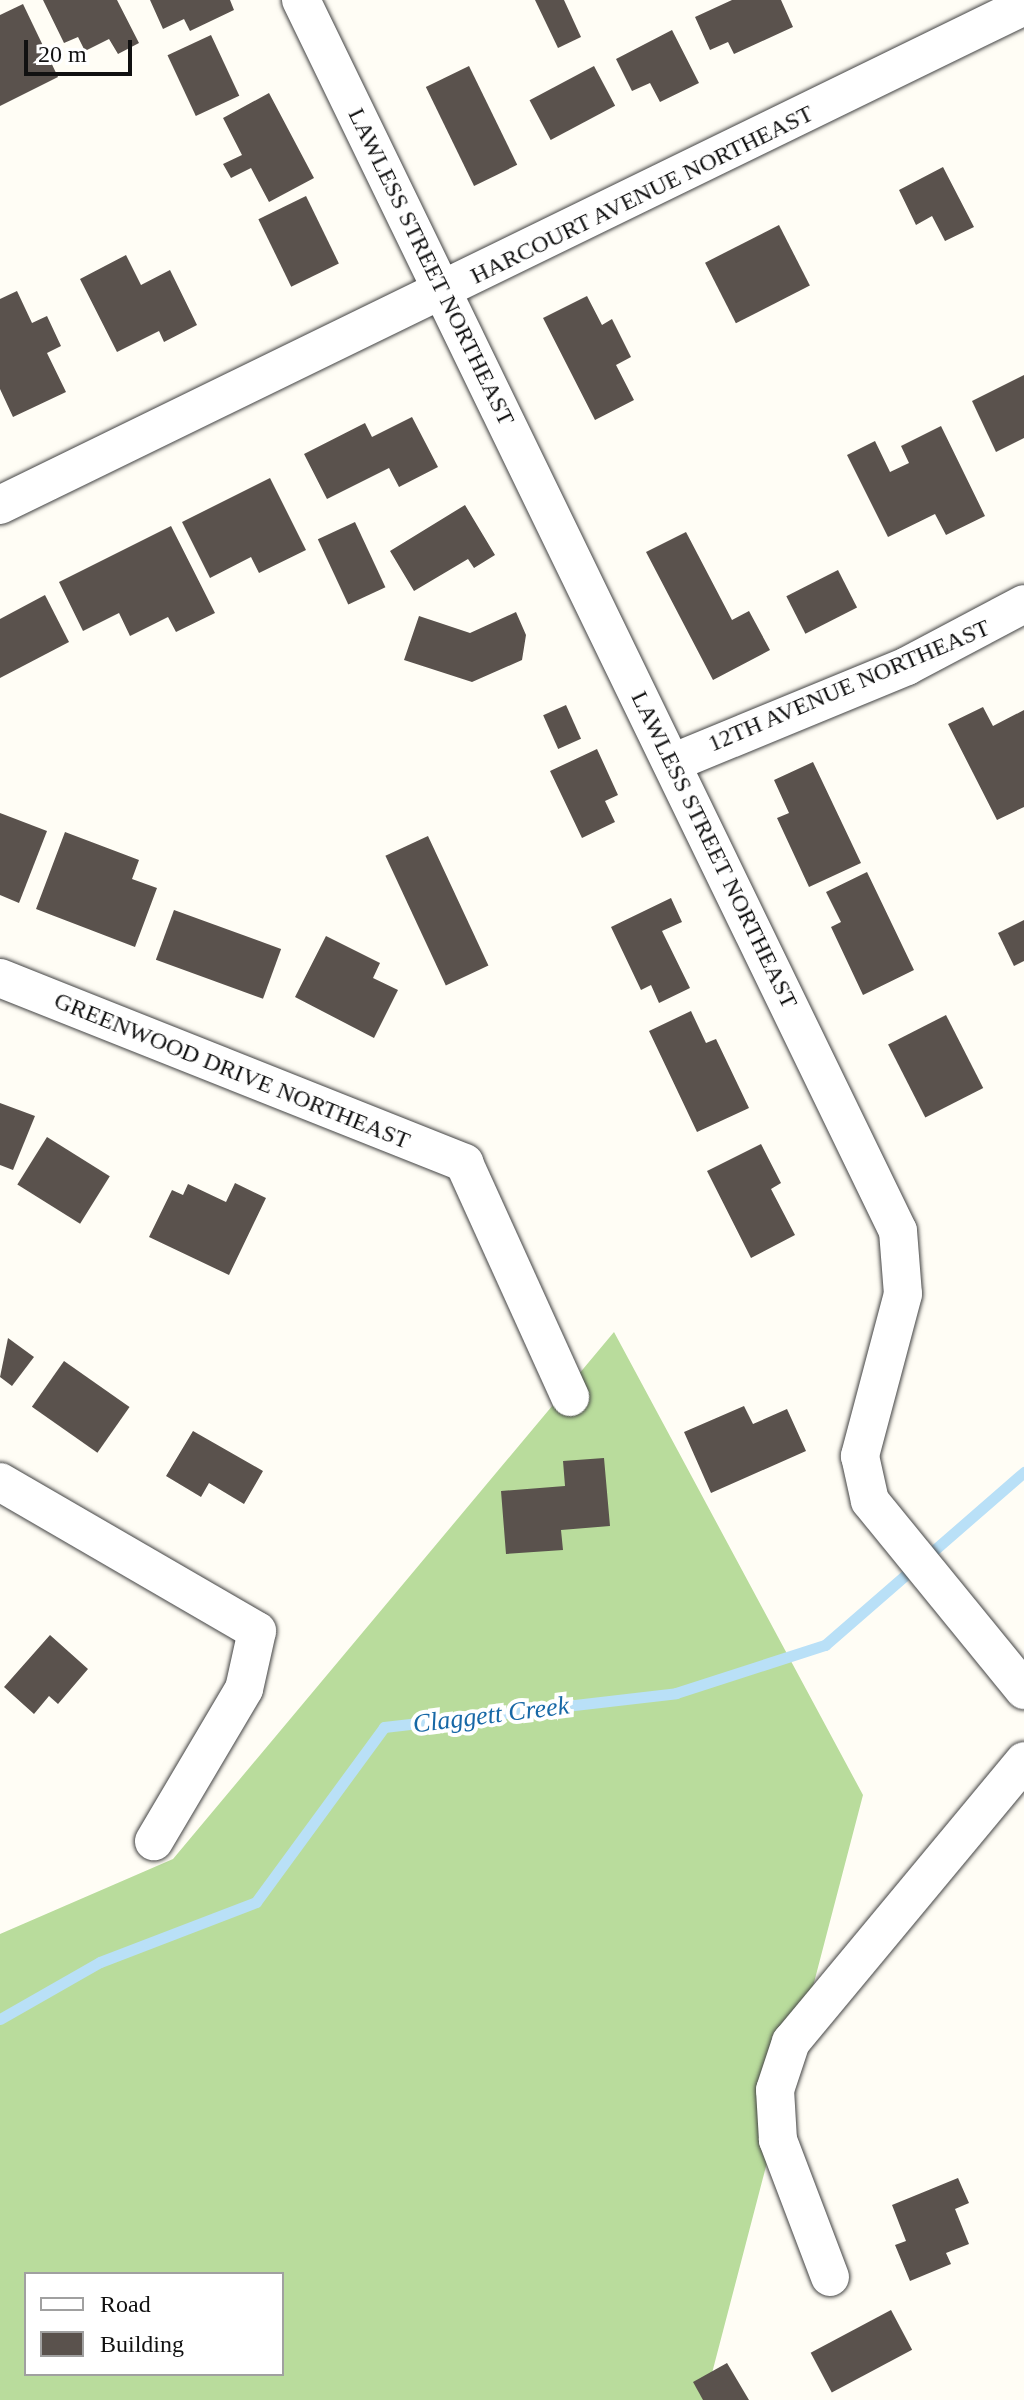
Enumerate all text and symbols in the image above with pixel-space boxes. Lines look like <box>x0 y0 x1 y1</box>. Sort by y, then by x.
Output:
scale bar <box>28 24 136 74</box>
text: 20 m <box>38 41 87 67</box>
street label: HARCOURT AVENUE NORTHEAST <box>465 99 819 291</box>
street label: LAWLESS STREET NORTHEAST <box>341 103 521 431</box>
street label: 12TH AVENUE NORTHEAST <box>703 613 995 759</box>
street label: LAWLESS STREET NORTHEAST <box>624 686 804 1014</box>
street label: GREENWOOD DRIVE NORTHEAST <box>50 986 414 1156</box>
water label: Claggett Creek <box>411 1690 571 1740</box>
legend <box>24 2272 284 2376</box>
text: Road <box>100 2291 151 2317</box>
text: Building <box>100 2331 184 2357</box>

